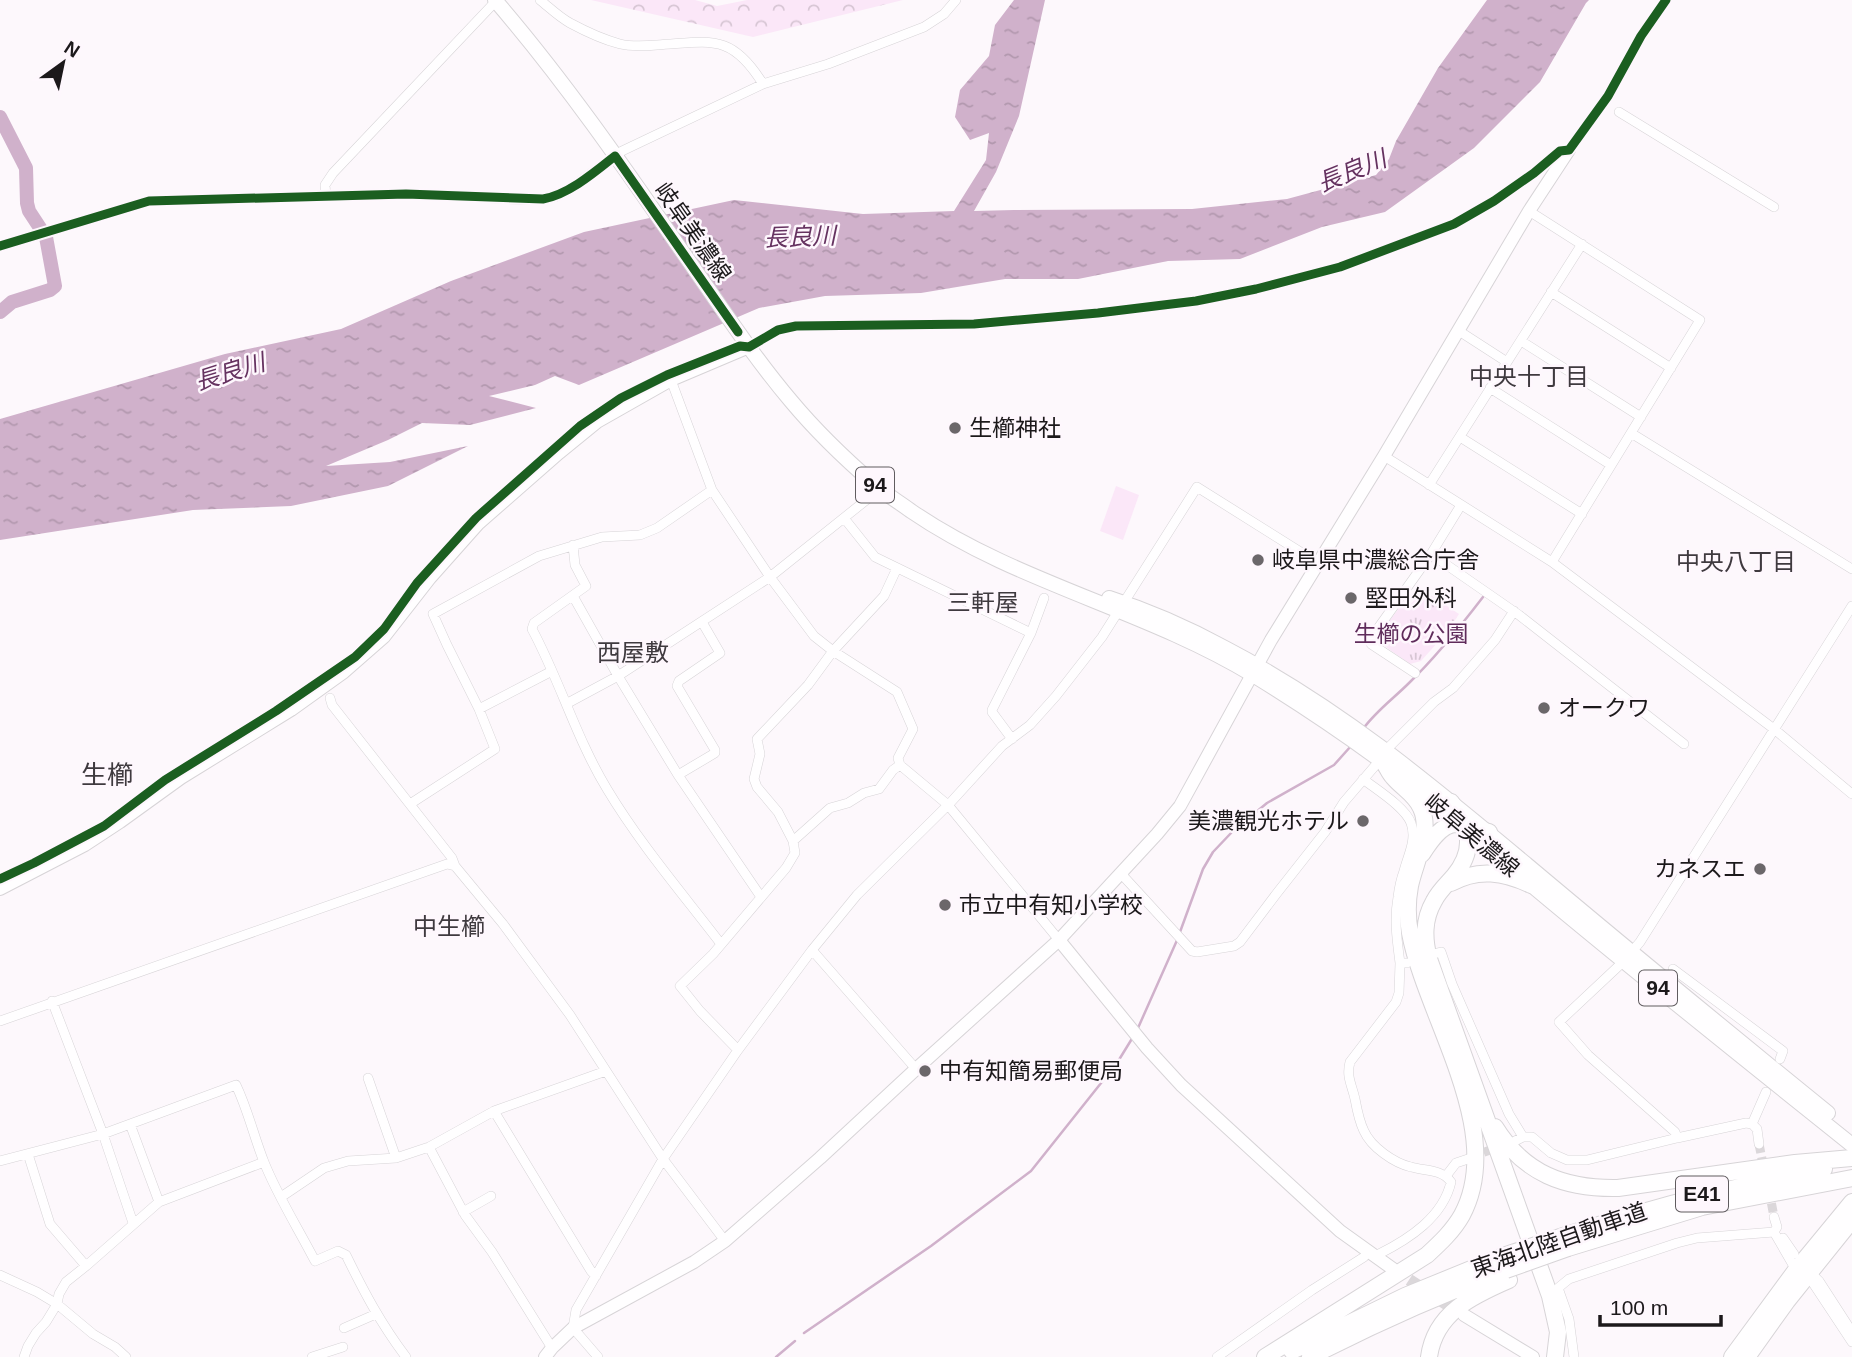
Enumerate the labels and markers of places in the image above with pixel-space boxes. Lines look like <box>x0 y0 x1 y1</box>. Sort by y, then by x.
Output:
place label: 生櫛神社 <box>969 415 1061 441</box>
marker: 生櫛神社 <box>947 420 963 436</box>
place label: 岐阜県中濃総合庁舎 <box>1272 547 1479 573</box>
marker: 岐阜県中濃総合庁舎 <box>1250 552 1266 568</box>
place label: 堅田外科 <box>1365 585 1457 611</box>
marker: 堅田外科 <box>1343 590 1359 606</box>
place label: オークワ <box>1558 695 1650 721</box>
marker: オークワ <box>1536 700 1552 716</box>
place label: 美濃観光ホテル <box>1188 808 1349 834</box>
marker: 美濃観光ホテル <box>1355 813 1371 829</box>
place label: カネスエ <box>1654 856 1746 882</box>
marker: カネスエ <box>1752 861 1768 877</box>
place label: 市立中有知小学校 <box>959 892 1143 918</box>
marker: 市立中有知小学校 <box>937 897 953 913</box>
place label: 中有知簡易郵便局 <box>939 1058 1123 1084</box>
marker: 中有知簡易郵便局 <box>917 1063 933 1079</box>

